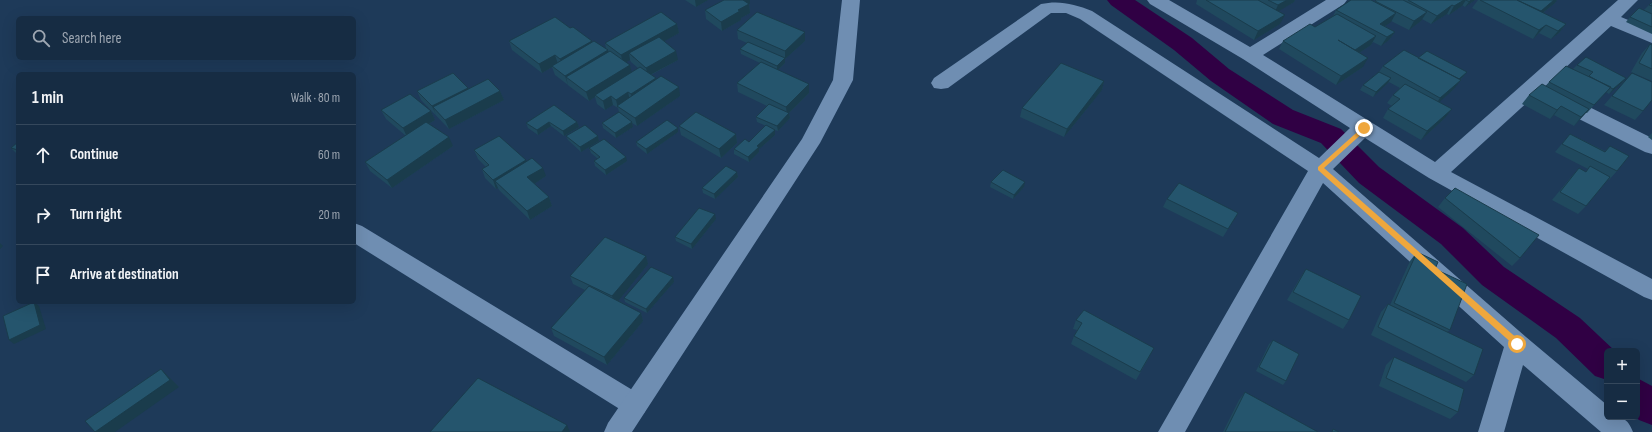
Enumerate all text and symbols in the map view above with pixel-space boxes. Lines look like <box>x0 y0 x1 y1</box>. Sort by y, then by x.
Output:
search box <box>16 16 356 60</box>
icon: search <box>30 27 52 49</box>
text: Search here <box>62 29 122 48</box>
text: 1 min <box>32 88 64 108</box>
text: Walk · 80 m <box>291 90 340 106</box>
route end <box>1355 119 1373 137</box>
icon: ahead <box>32 144 54 166</box>
text: Continue <box>70 145 119 164</box>
text: 60 m <box>318 147 340 163</box>
icon: right <box>32 204 54 226</box>
text: Turn right <box>70 205 122 224</box>
text: 20 m <box>318 207 340 223</box>
icon: arrive <box>32 264 54 286</box>
text: Arrive at destination <box>70 265 179 284</box>
route start <box>1508 335 1526 353</box>
map controls <box>1604 348 1640 420</box>
button: + <box>1604 348 1640 384</box>
button: − <box>1604 384 1640 420</box>

